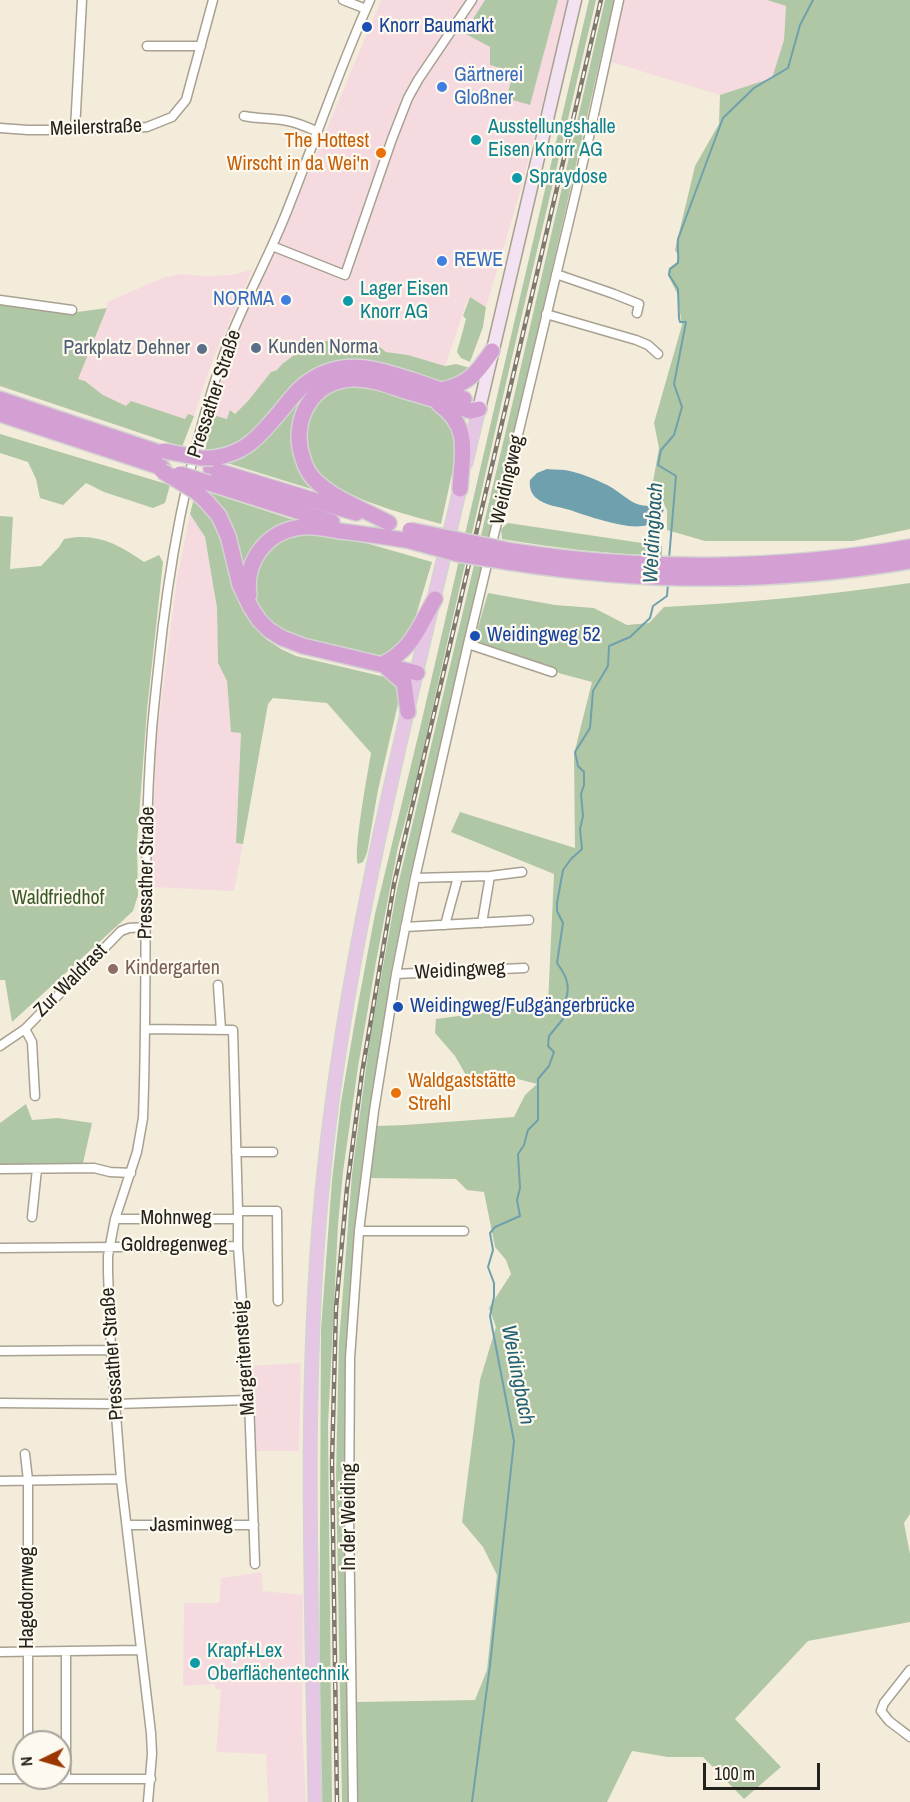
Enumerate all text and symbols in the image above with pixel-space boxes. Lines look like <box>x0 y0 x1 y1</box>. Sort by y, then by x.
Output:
place label: Knorr Baumarkt <box>379 15 494 39</box>
marker: Knorr Baumarkt <box>360 20 374 34</box>
place label: Gärtnerei Gloßner <box>454 64 523 111</box>
marker: Gärtnerei Gloßner <box>435 80 449 94</box>
street label: Meilerstraße <box>50 114 142 142</box>
place label: Ausstellungshalle Eisen Knorr AG <box>488 116 616 163</box>
place label: The Hottest Wirscht in da Wei'n <box>227 130 369 177</box>
marker: Ausstellungshalle Eisen Knorr AG <box>469 133 483 147</box>
marker: The Hottest Wirscht in da Wei'n <box>374 146 388 160</box>
place label: Spraydose <box>529 166 607 190</box>
marker: Spraydose <box>510 171 524 185</box>
place label: REWE <box>454 249 503 273</box>
marker: REWE <box>435 254 449 268</box>
place label: Lager Eisen Knorr AG <box>360 278 448 325</box>
place label: NORMA <box>213 288 274 312</box>
marker: NORMA <box>279 293 293 307</box>
marker: Lager Eisen Knorr AG <box>341 294 355 308</box>
street label: Pressather Straße <box>183 327 247 461</box>
place label: Kunden Norma <box>268 336 378 360</box>
place label: Parkplatz Dehner <box>63 337 190 361</box>
marker: Kunden Norma <box>249 341 263 355</box>
marker: Parkplatz Dehner <box>195 342 209 356</box>
street label: Weidingweg <box>486 433 530 527</box>
water label: Weidingbach <box>639 482 669 584</box>
place label: Weidingweg 52 <box>487 624 601 648</box>
marker: Weidingweg 52 <box>468 629 482 643</box>
street label: Pressather Straße <box>134 806 160 940</box>
park label: Waldfriedhof <box>12 887 104 911</box>
street label: Zur Waldrast <box>30 940 112 1022</box>
place label: Kindergarten <box>125 957 220 981</box>
street label: Weidingweg <box>414 957 506 985</box>
marker: Kindergarten <box>106 962 120 976</box>
place label: Weidingweg/Fußgängerbrücke <box>410 995 635 1019</box>
marker: Weidingweg/Fußgängerbrücke <box>391 1000 405 1014</box>
place label: Waldgaststätte Strehl <box>408 1070 516 1117</box>
marker: Waldgaststätte Strehl <box>389 1086 403 1100</box>
street label: Mohnweg <box>140 1207 212 1231</box>
street label: Goldregenweg <box>121 1234 227 1258</box>
street label: Pressather Straße <box>96 1287 130 1421</box>
street label: Margeritensteig <box>229 1300 261 1416</box>
water label: Weidingbach <box>495 1323 539 1427</box>
street label: In der Weiding <box>338 1463 362 1571</box>
street label: Jasminweg <box>149 1512 233 1538</box>
street label: Hagedornweg <box>16 1547 40 1649</box>
place label: Krapf+Lex Oberflächentechnik <box>207 1640 349 1687</box>
marker: Krapf+Lex Oberflächentechnik <box>188 1656 202 1670</box>
north arrow <box>12 1730 72 1790</box>
scale bar <box>706 1751 823 1789</box>
text: N <box>15 1756 37 1767</box>
text: 100 m <box>714 1761 755 1786</box>

